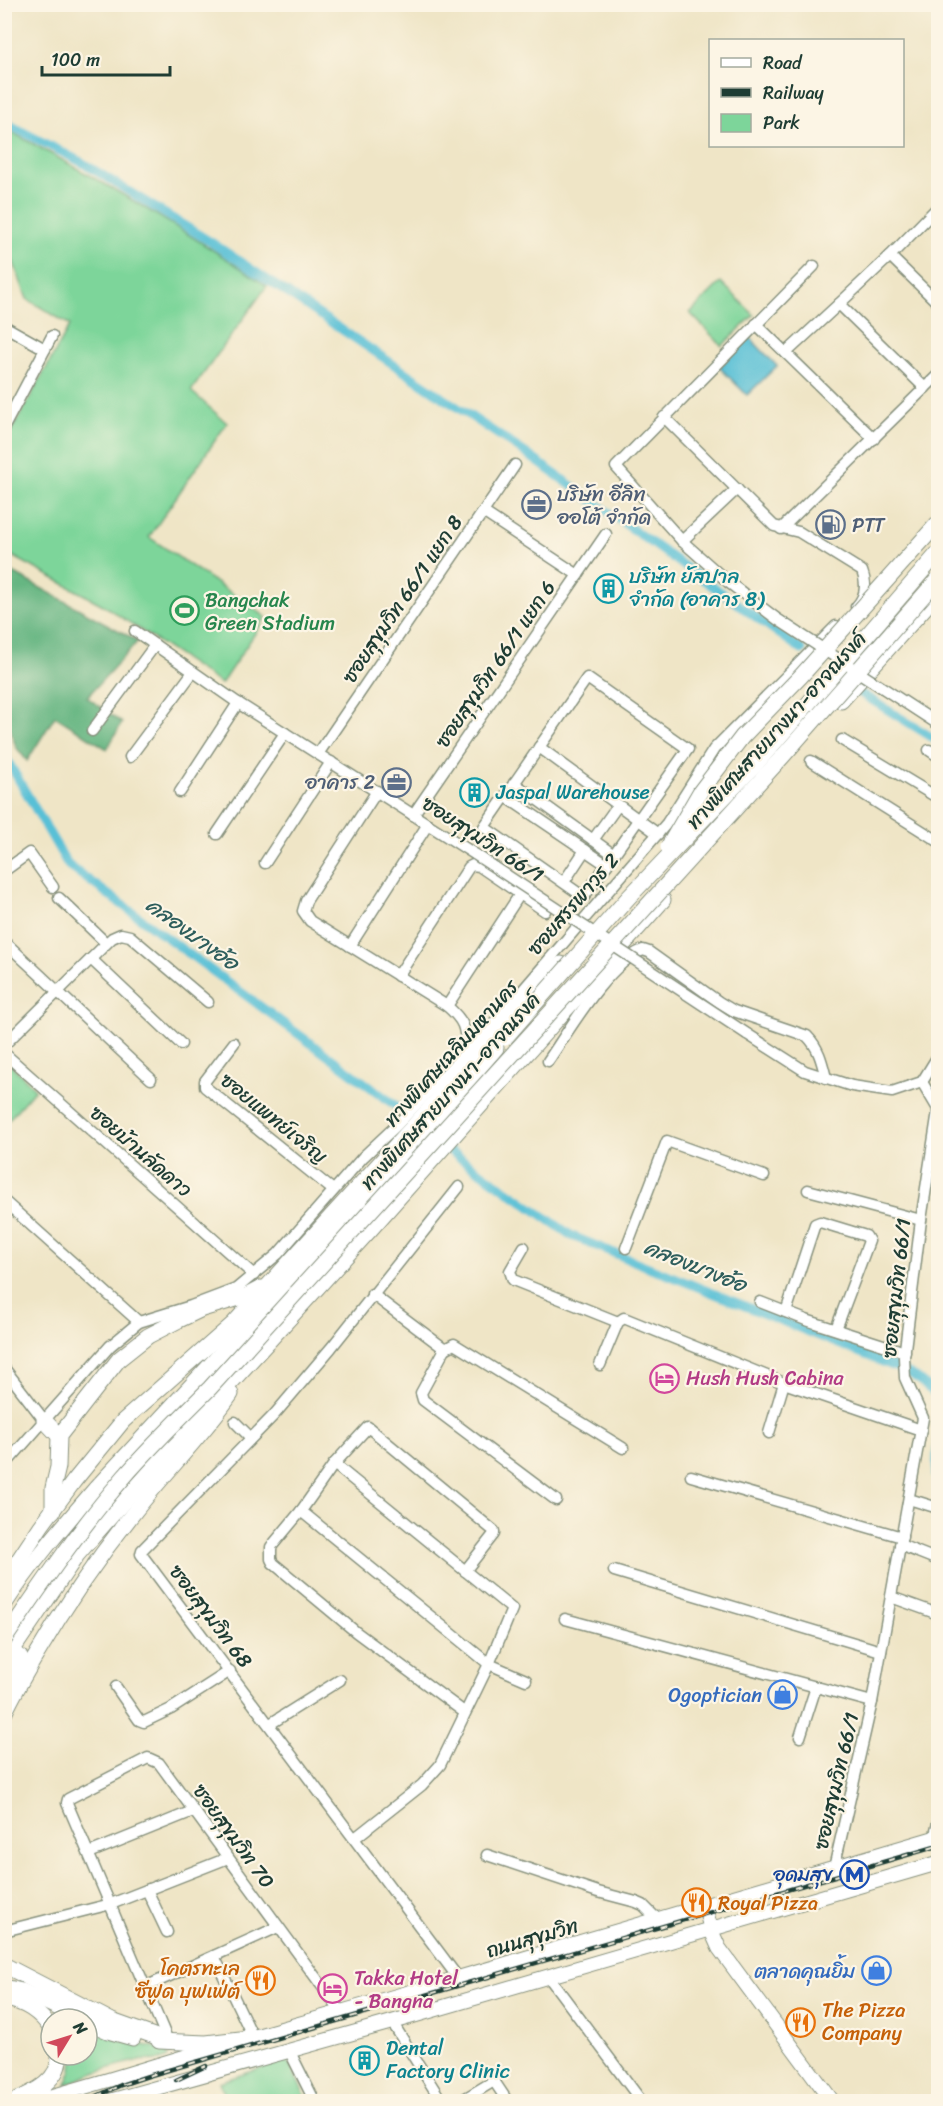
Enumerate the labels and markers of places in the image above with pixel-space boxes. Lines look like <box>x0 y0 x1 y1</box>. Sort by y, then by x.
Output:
place label: บริษัท อีลิท ออโต้ จำกัด <box>556 477 651 535</box>
office icon: บริษัท อีลิท ออโต้ จำกัด <box>520 489 552 521</box>
place label: PTT <box>852 508 886 543</box>
fuel station icon: PTT <box>815 509 847 541</box>
place label: บริษัท ยัสปาล จำกัด (อาคาร 8) <box>629 559 765 617</box>
building icon: บริษัท ยัสปาล จำกัด (อาคาร 8) <box>592 572 624 604</box>
place label: Bangchak Green Stadium <box>205 583 335 641</box>
sports icon: Bangchak Green Stadium <box>168 595 200 627</box>
place label: อาคาร 2 <box>304 765 375 800</box>
office icon: อาคาร 2 <box>380 766 412 798</box>
place label: Jaspal Warehouse <box>495 775 650 810</box>
building icon: Jaspal Warehouse <box>459 776 491 808</box>
place label: Hush Hush Cabina <box>686 1361 845 1396</box>
hotel icon: Hush Hush Cabina <box>649 1362 681 1394</box>
place label: Ogoptician <box>668 1678 762 1713</box>
shop icon: Ogoptician <box>767 1679 799 1711</box>
place label: อุดมสุข <box>772 1857 833 1892</box>
metro station icon: อุดมสุข <box>838 1858 870 1890</box>
place label: Royal Pizza <box>718 1886 818 1921</box>
restaurant icon: Royal Pizza <box>681 1887 713 1919</box>
place label: โคตรทะเล ซีฟูด บุฟเฟ่ต์ <box>135 1951 244 2009</box>
place label: ตลาดคุณยิ้ม <box>754 1954 856 1989</box>
shop icon: ตลาดคุณยิ้ม <box>860 1955 892 1987</box>
place label: Takka Hotel - Bangna <box>354 1961 459 2019</box>
restaurant icon: โคตรทะเล ซีฟูด บุฟเฟ่ต์ <box>245 1964 277 1996</box>
hotel icon: Takka Hotel - Bangna <box>317 1973 349 2005</box>
place label: The Pizza Company <box>822 1993 905 2051</box>
restaurant icon: The Pizza Company <box>785 2006 817 2038</box>
place label: Dental Factory Clinic <box>386 2031 510 2089</box>
building icon: Dental Factory Clinic <box>349 2044 381 2076</box>

